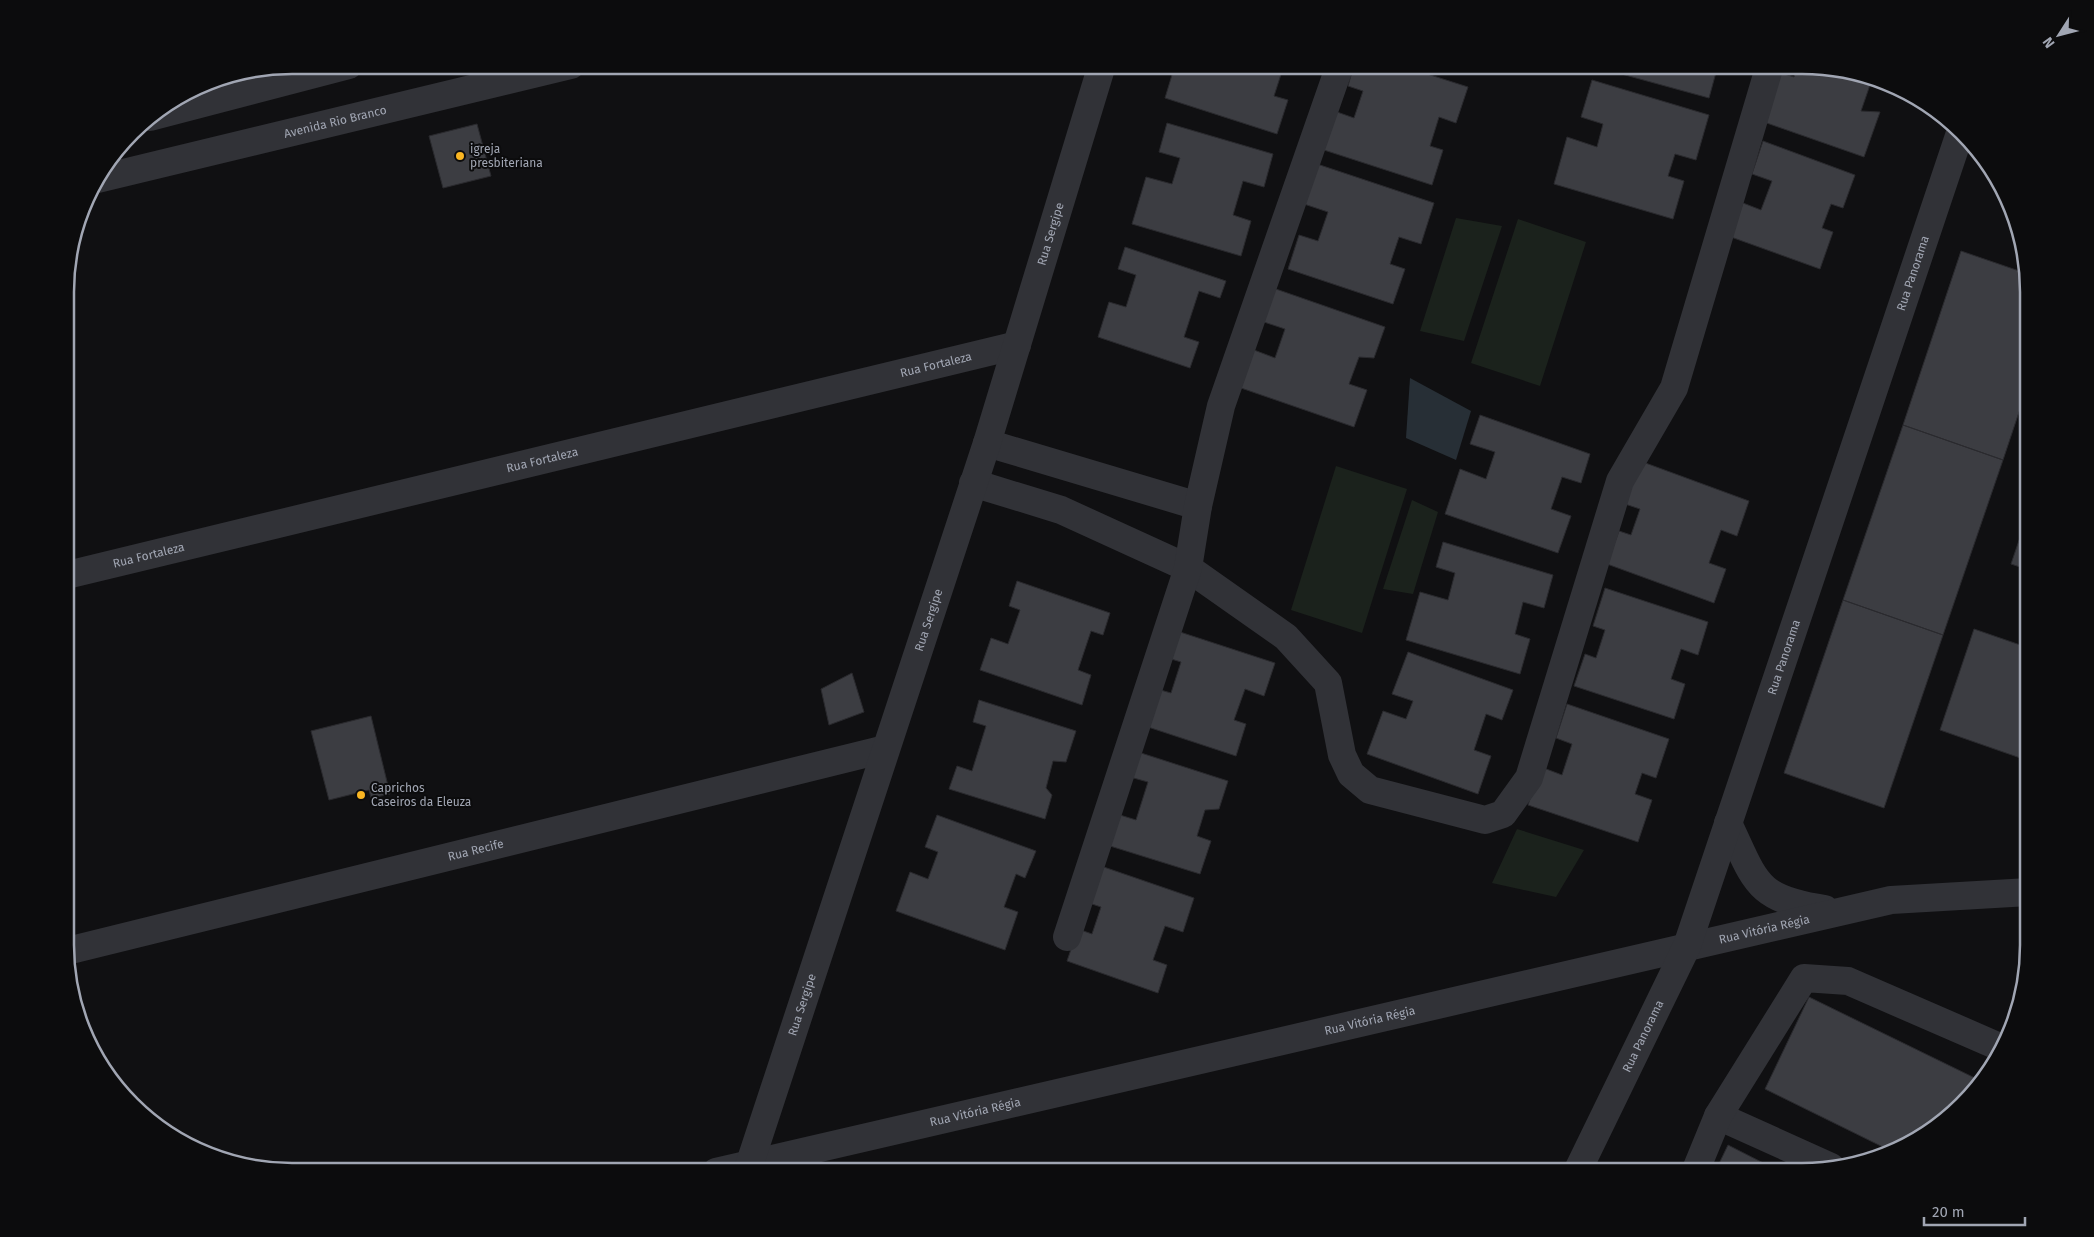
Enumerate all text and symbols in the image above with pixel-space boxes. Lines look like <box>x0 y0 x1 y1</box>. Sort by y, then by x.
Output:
north arrow <box>2034 10 2084 60</box>
text: N <box>2039 34 2058 51</box>
street label: Avenida Rio Branco <box>282 103 388 141</box>
place label: igreja presbiteriana <box>470 142 543 170</box>
marker: igreja presbiteriana <box>454 150 466 162</box>
street label: Rua Sergipe <box>1034 201 1067 267</box>
street label: Rua Panorama <box>1894 234 1932 313</box>
street label: Rua Fortaleza <box>899 349 973 380</box>
street label: Rua Fortaleza <box>505 445 580 475</box>
street label: Rua Fortaleza <box>111 540 186 571</box>
street label: Rua Sergipe <box>912 587 945 653</box>
street label: Rua Panorama <box>1765 618 1803 697</box>
place label: Caprichos Caseiros da Eleuza <box>371 781 471 809</box>
marker: Caprichos Caseiros da Eleuza <box>355 789 367 801</box>
street label: Rua Recife <box>446 836 505 864</box>
street label: Rua Vitória Régia <box>1718 912 1811 947</box>
street label: Rua Sergipe <box>785 972 819 1038</box>
street label: Rua Panorama <box>1620 998 1667 1075</box>
street label: Rua Vitória Régia <box>1323 1003 1416 1038</box>
street label: Rua Vitória Régia <box>928 1095 1022 1129</box>
scale bar <box>1924 1194 2025 1226</box>
text: 20 m <box>1932 1203 1965 1221</box>

